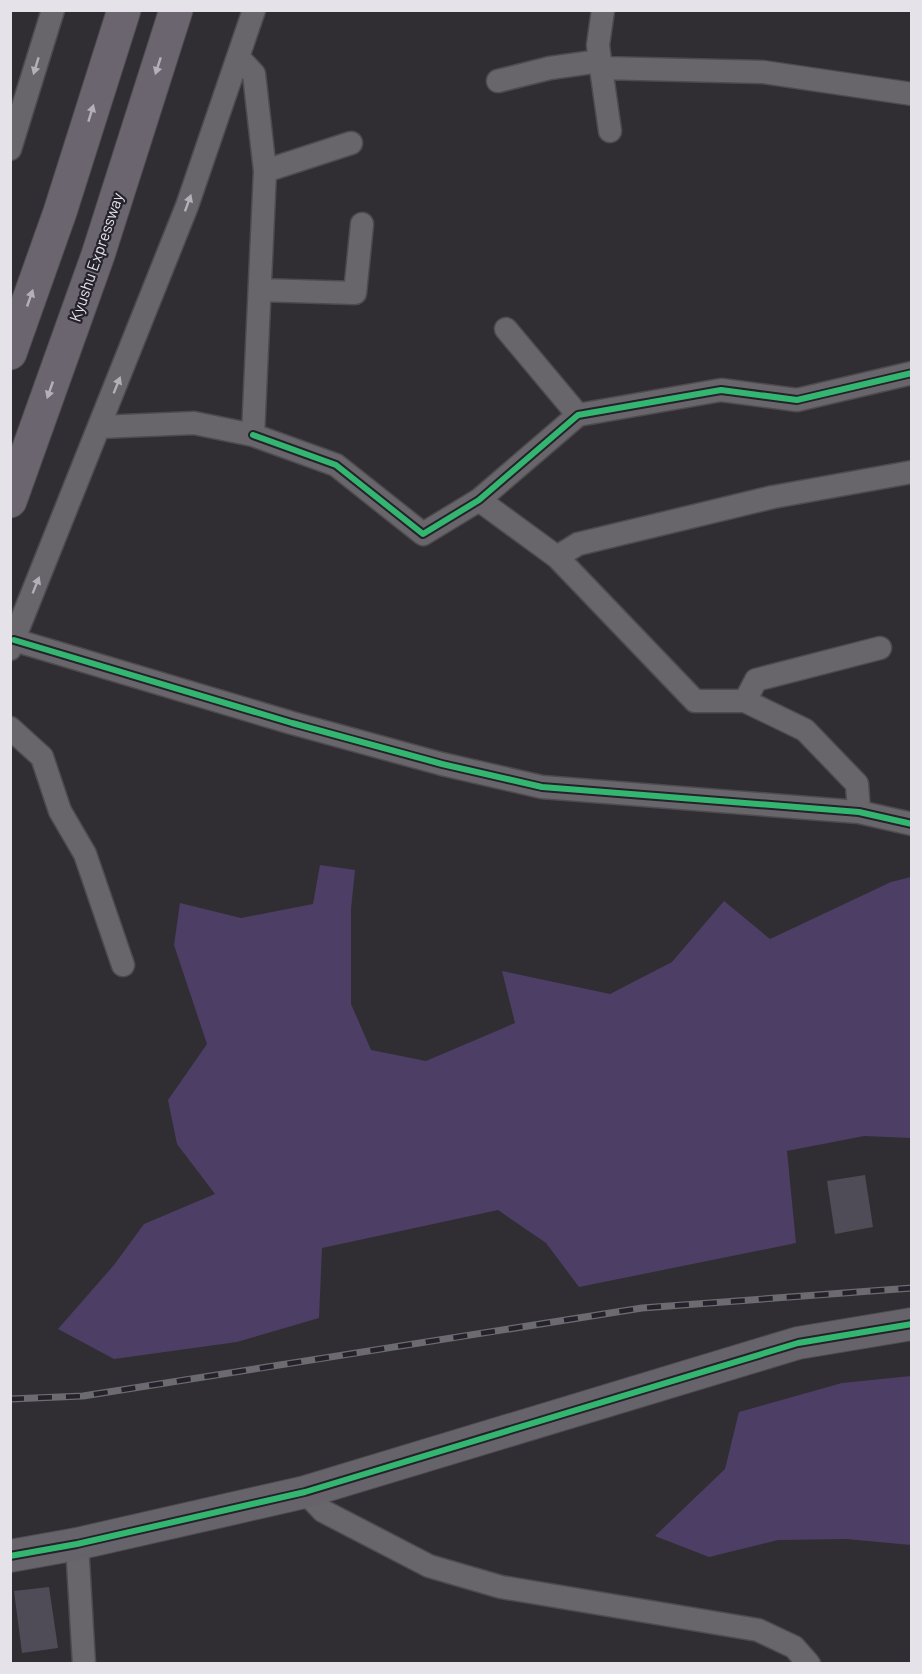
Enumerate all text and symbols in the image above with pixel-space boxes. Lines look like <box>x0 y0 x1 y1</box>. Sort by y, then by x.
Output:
one-way arrow <box>31 57 40 75</box>
one-way arrow <box>153 57 162 75</box>
one-way arrow <box>87 104 97 122</box>
street label: Kyushu Expressway <box>65 189 127 324</box>
one-way arrow <box>183 194 193 212</box>
one-way arrow <box>25 289 35 307</box>
one-way arrow <box>112 376 122 394</box>
one-way arrow <box>44 382 54 400</box>
one-way arrow <box>31 576 41 594</box>

